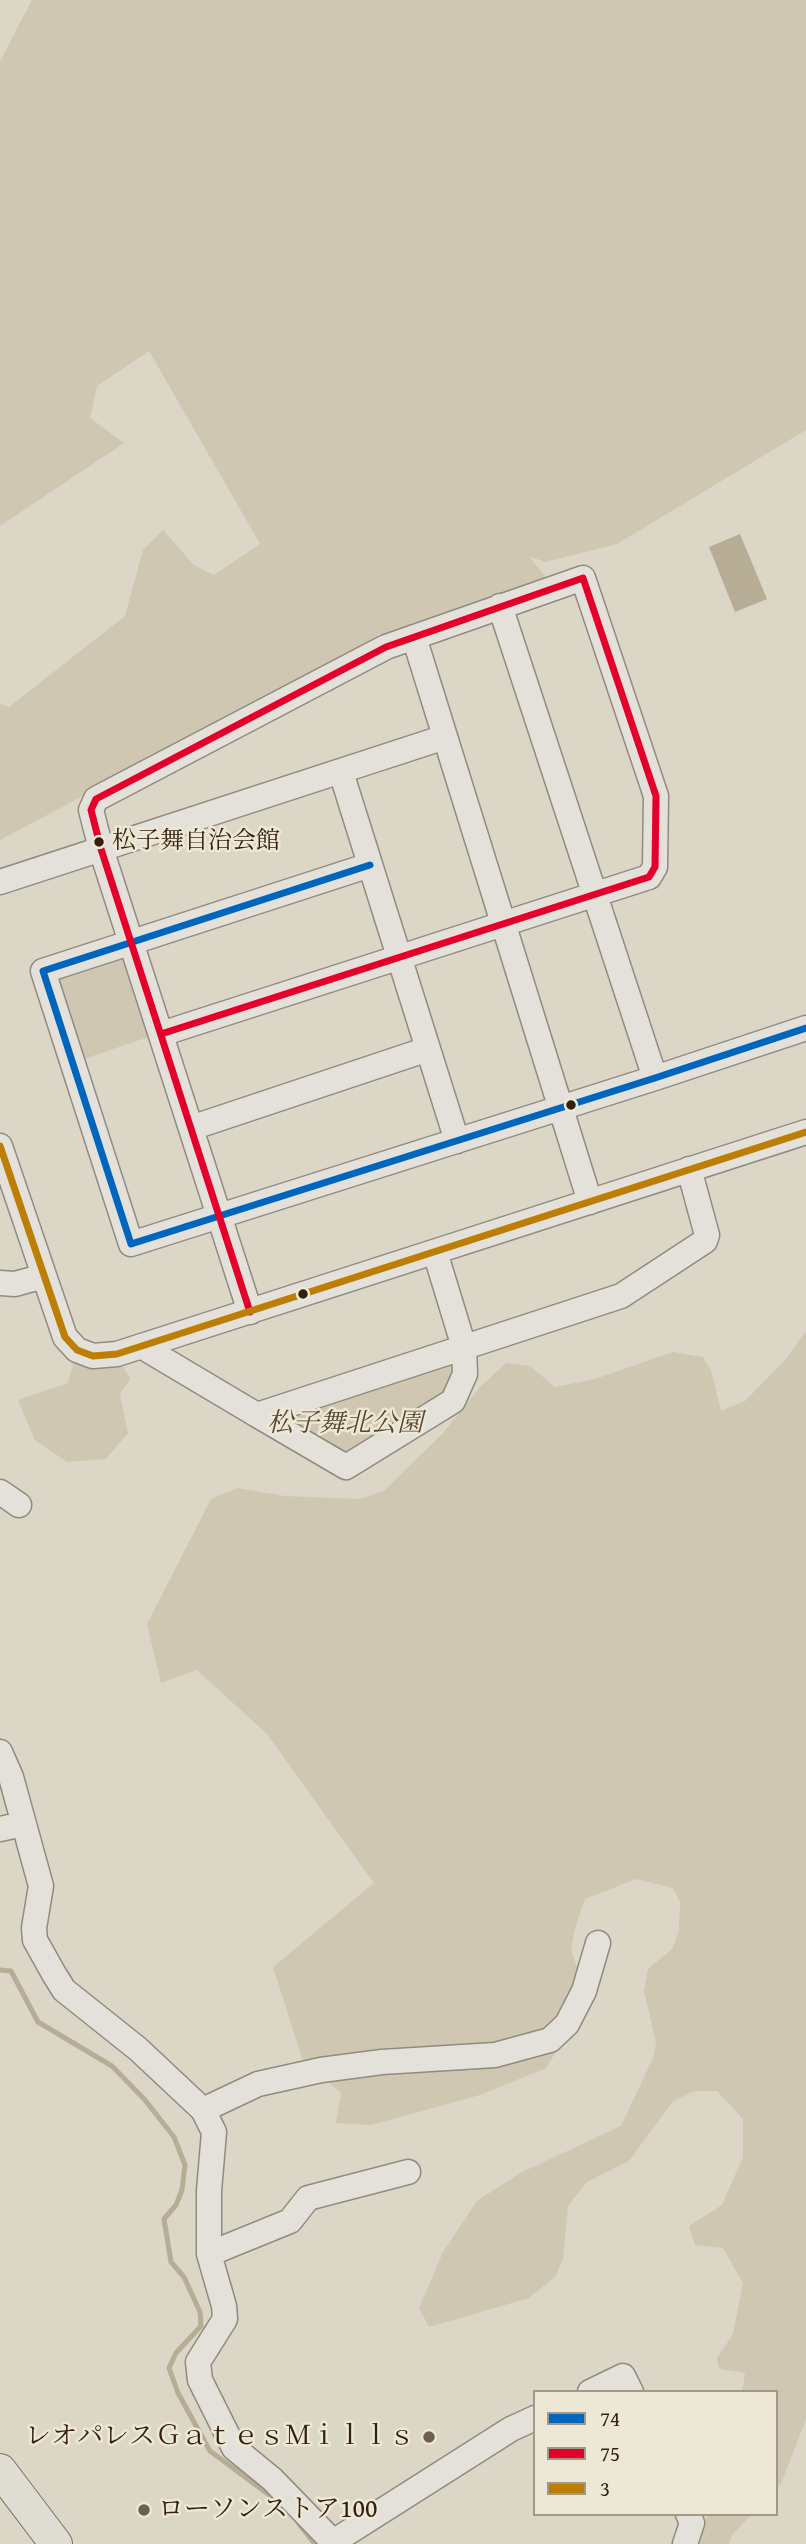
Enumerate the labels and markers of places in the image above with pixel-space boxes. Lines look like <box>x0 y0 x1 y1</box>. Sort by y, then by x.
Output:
place label: 松子舞自治会館 <box>112 828 280 856</box>
marker: 松子舞自治会館 <box>92 835 106 849</box>
unlabelled marker <box>564 1098 578 1112</box>
unlabelled marker <box>296 1287 310 1301</box>
place label: レオパレスＧａｔｅｓＭｉｌｌｓ <box>25 2421 415 2453</box>
marker: レオパレスＧａｔｅｓＭｉｌｌｓ <box>421 2429 437 2445</box>
place label: ローソンストア100 <box>158 2494 378 2526</box>
marker: ローソンストア100 <box>136 2502 152 2518</box>

